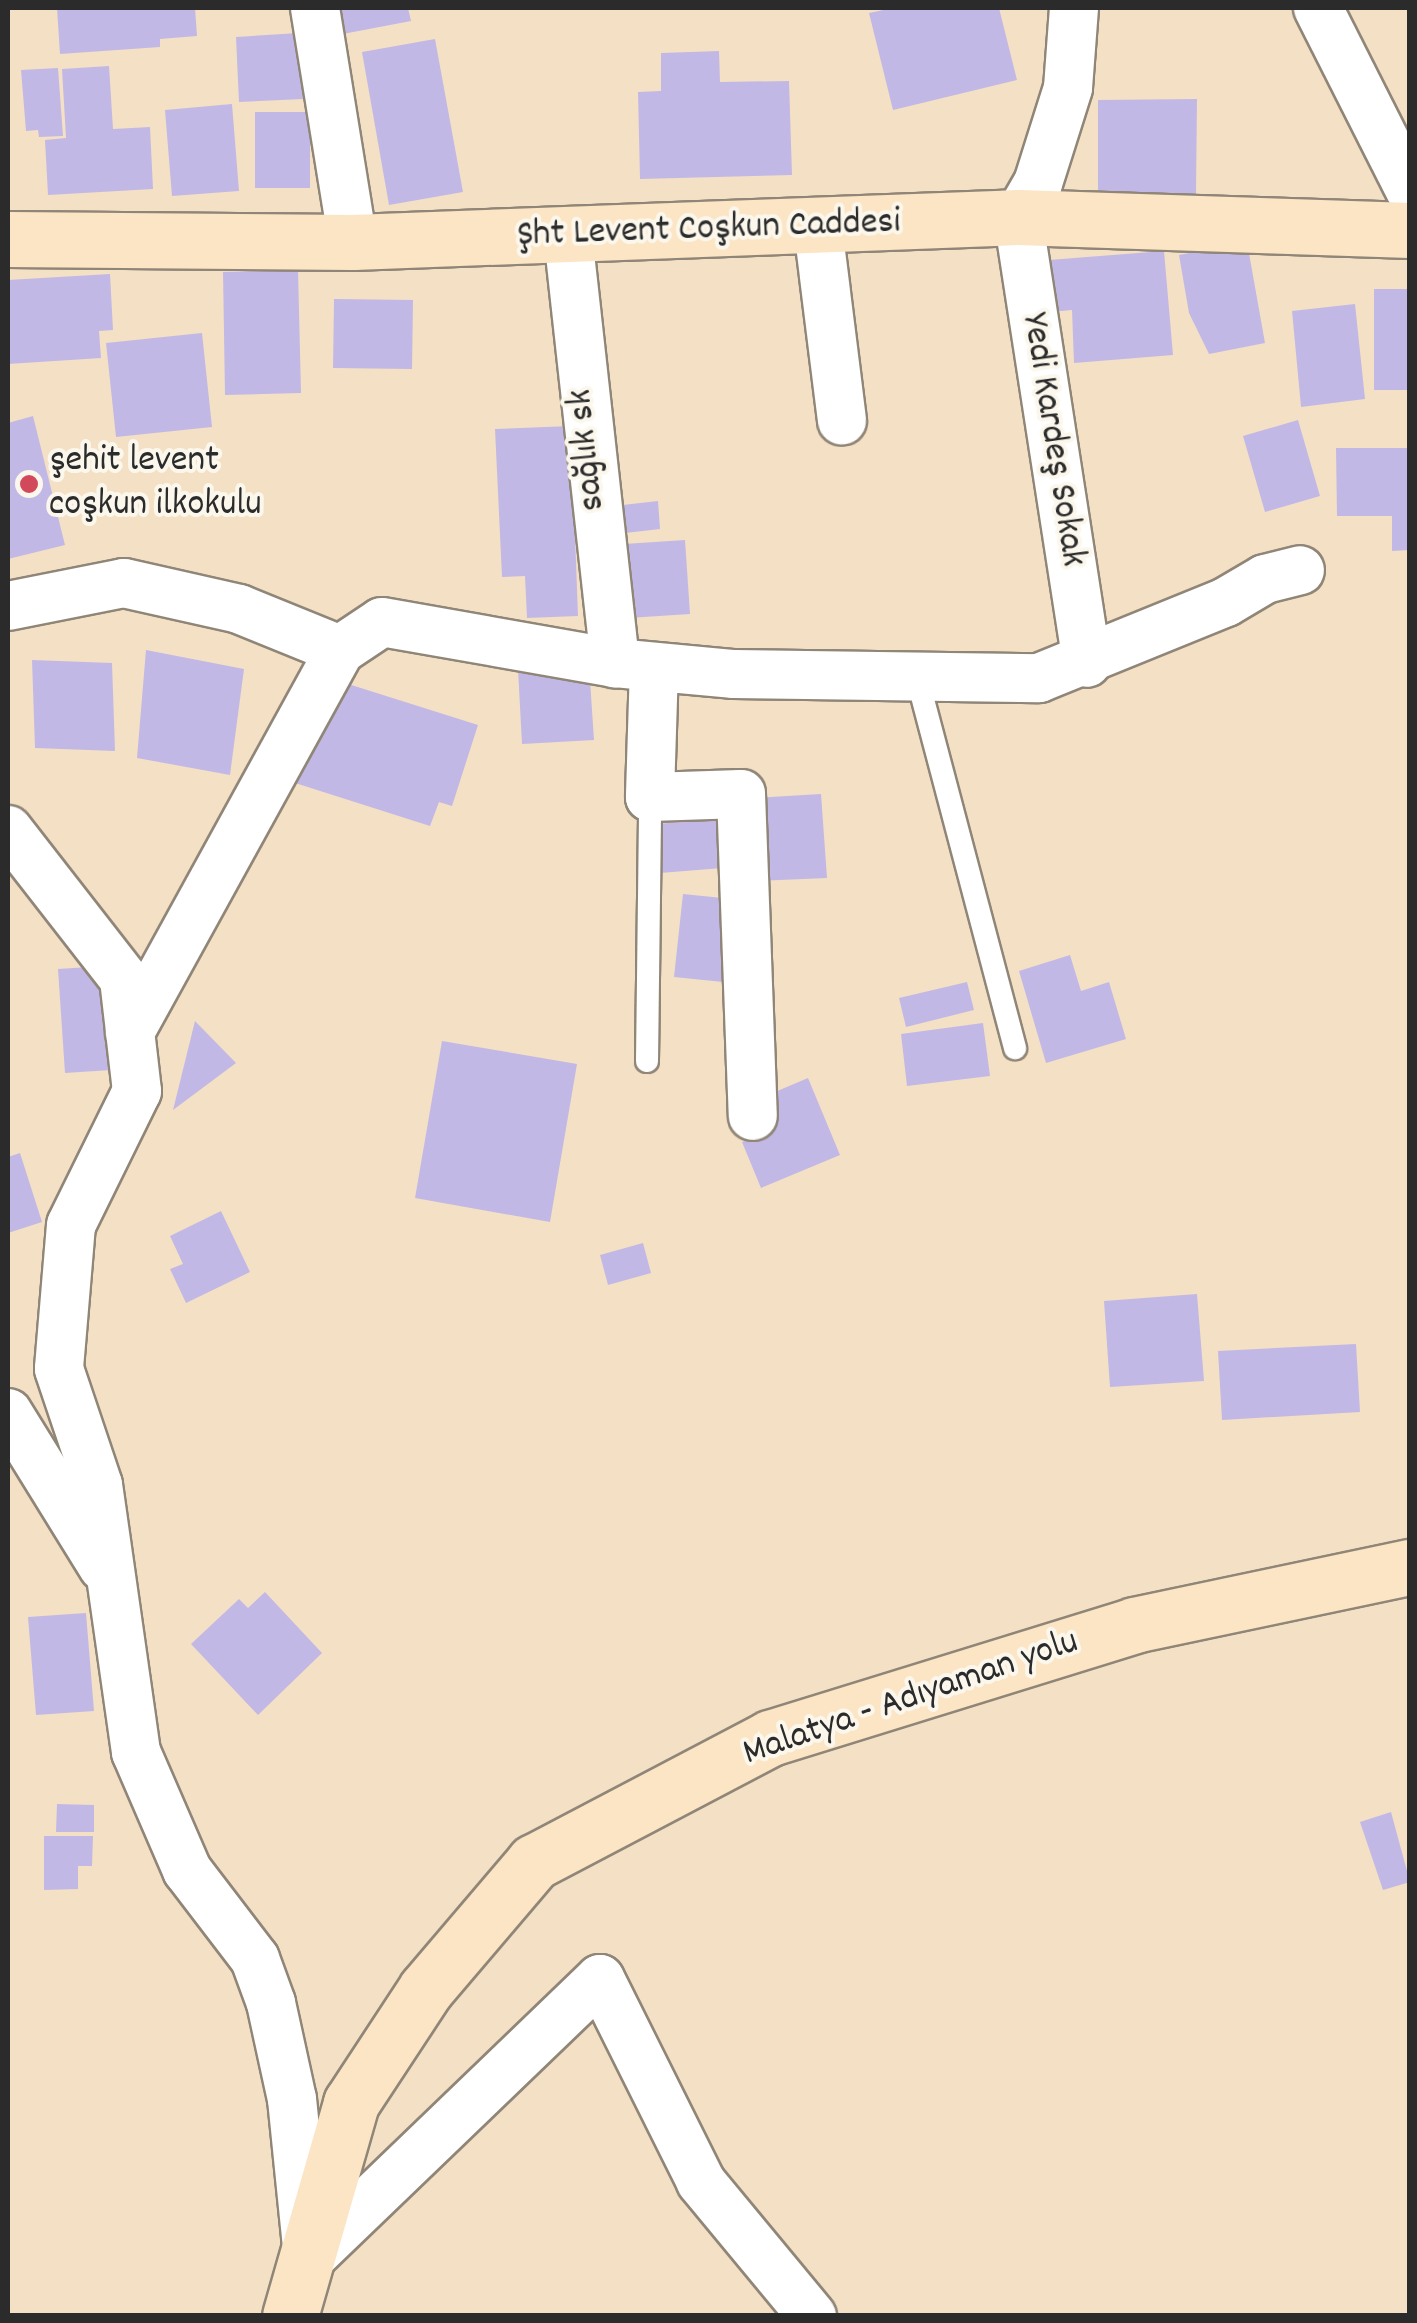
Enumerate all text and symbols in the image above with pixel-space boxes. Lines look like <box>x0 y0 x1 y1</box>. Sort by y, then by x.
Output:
street label: Şht Levent Coşkun Caddesi <box>517 201 901 259</box>
street label: Yedi Kardeş Sokak <box>1009 310 1095 570</box>
street label: sağlık sk <box>559 387 617 513</box>
place label: şehit levent coşkun ilkokulu <box>49 439 262 528</box>
marker: şehit levent coşkun ilkokulu <box>18 473 40 495</box>
street label: Malatya - Adıyaman yolu <box>738 1620 1084 1778</box>

